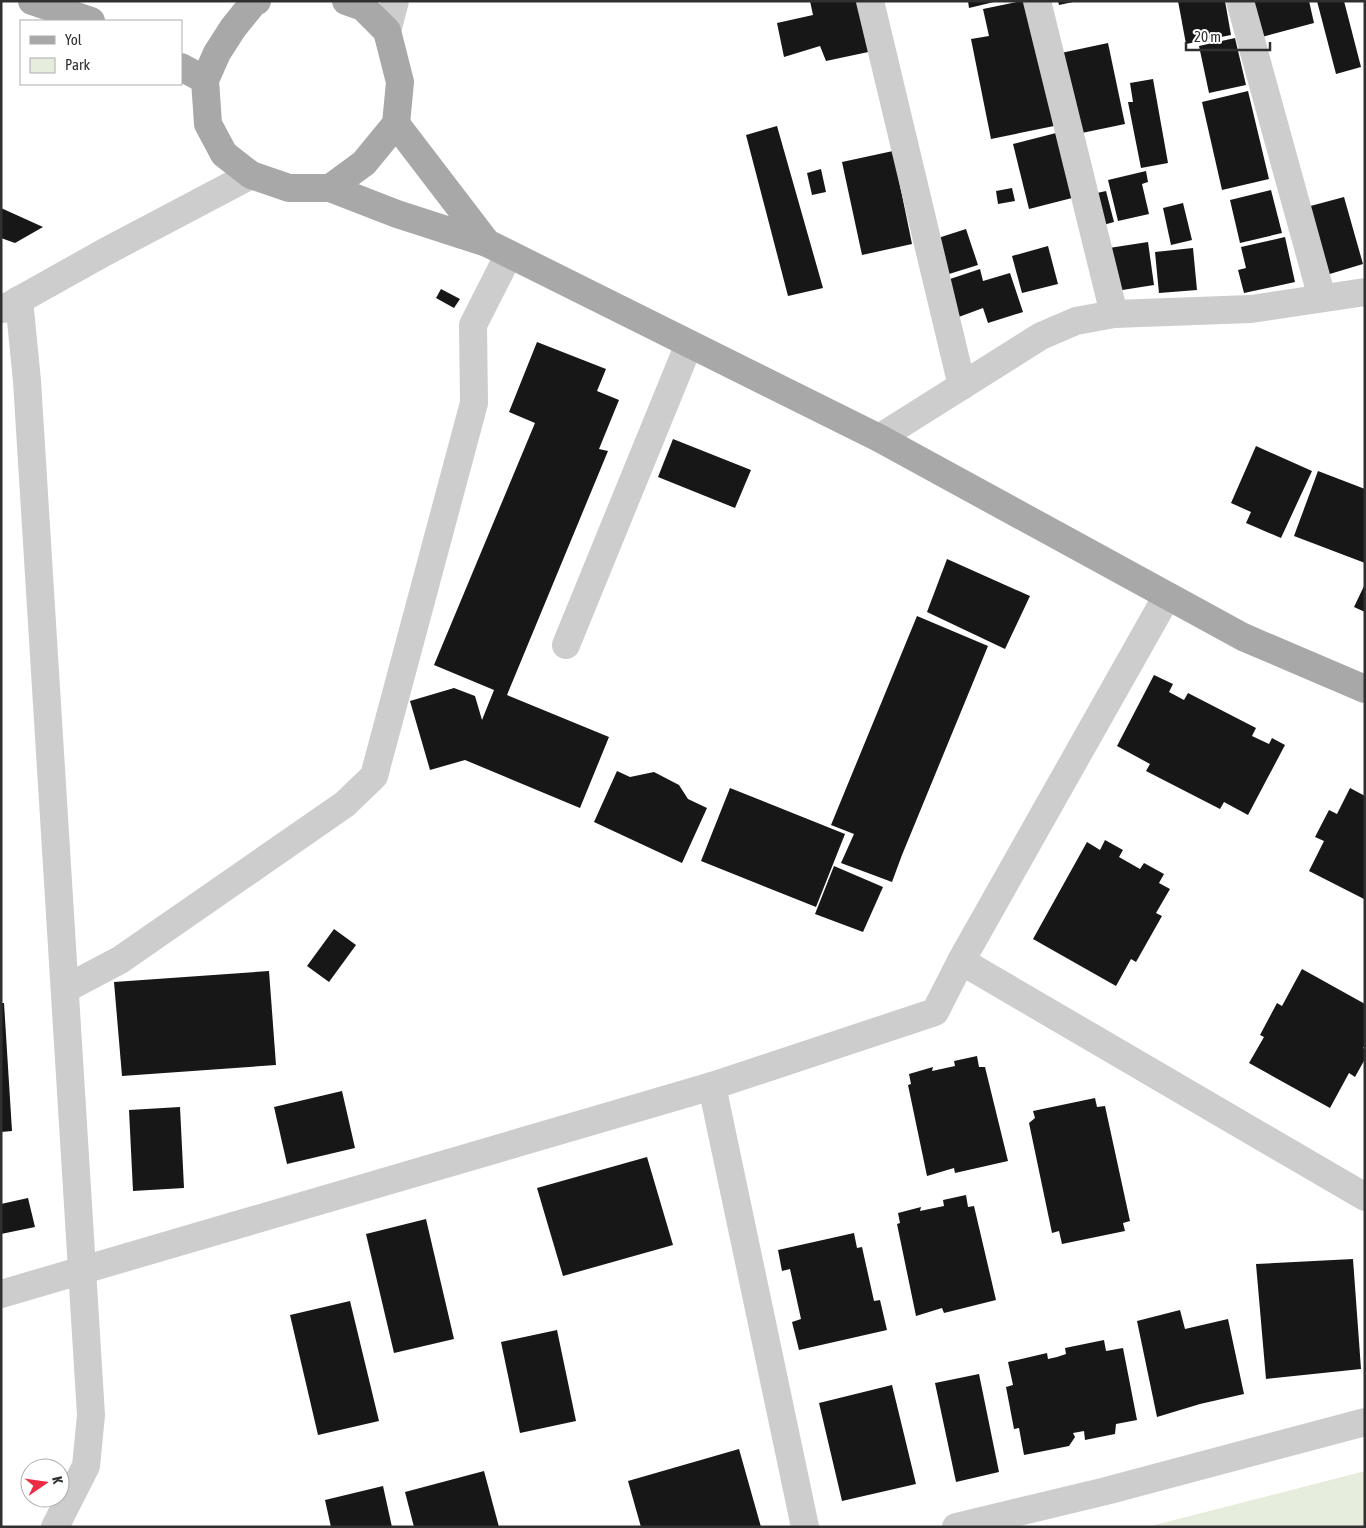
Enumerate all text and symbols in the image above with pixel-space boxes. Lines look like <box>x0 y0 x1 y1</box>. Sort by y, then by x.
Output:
legend <box>20 20 182 85</box>
scale bar <box>1186 20 1270 52</box>
text: 20 m <box>1194 28 1221 45</box>
text: Yol <box>65 31 82 48</box>
text: Park <box>65 56 90 73</box>
north arrow <box>20 1458 70 1508</box>
text: K <box>49 1475 66 1485</box>

